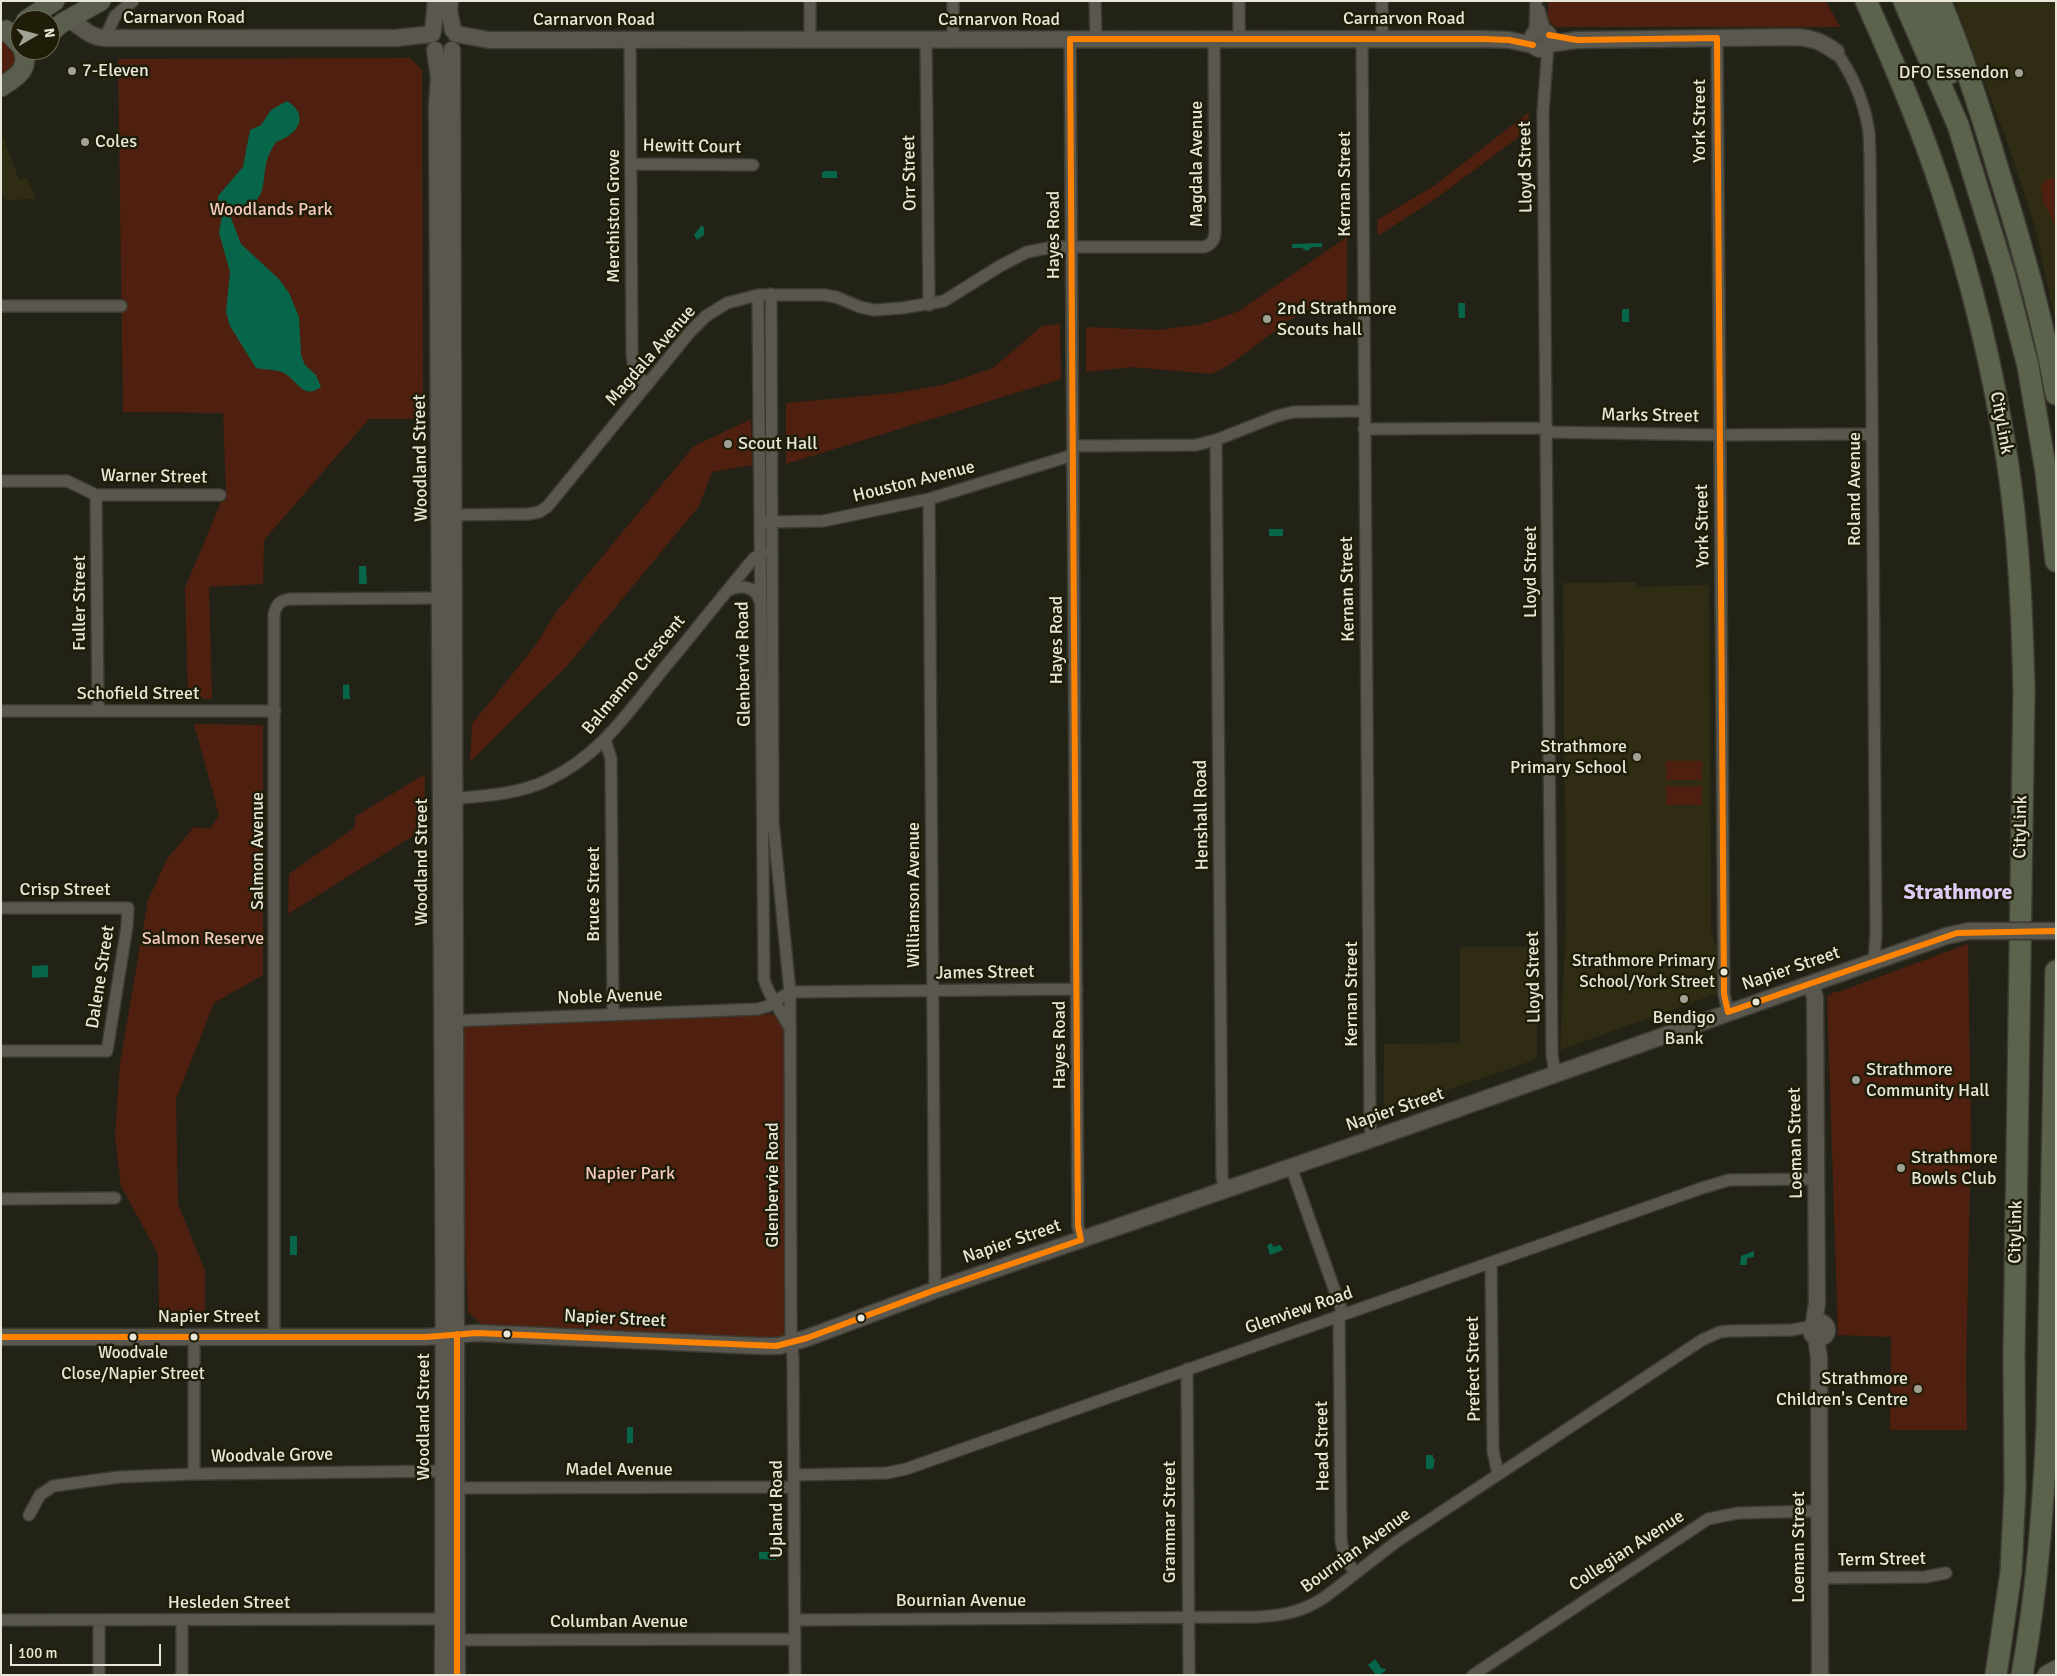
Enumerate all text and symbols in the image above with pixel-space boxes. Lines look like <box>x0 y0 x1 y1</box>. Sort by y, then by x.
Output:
street label: Carnarvon Road <box>123 7 245 29</box>
street label: Carnarvon Road <box>1343 8 1465 30</box>
street label: Carnarvon Road <box>533 9 655 31</box>
street label: Carnarvon Road <box>938 9 1060 31</box>
north arrow <box>10 10 60 60</box>
text: N <box>40 27 58 39</box>
place label: 7-Eleven <box>82 60 149 82</box>
place label: DFO Essendon <box>1899 62 2009 84</box>
marker: 7-Eleven <box>66 65 78 77</box>
marker: DFO Essendon <box>2013 67 2025 79</box>
street label: York Street <box>1689 79 1711 163</box>
street label: Magdala Avenue <box>1186 101 1208 227</box>
street label: Lloyd Street <box>1514 121 1538 213</box>
place label: Coles <box>95 131 137 153</box>
street label: Kernan Street <box>1334 131 1356 237</box>
street label: Hewitt Court <box>642 135 742 159</box>
street label: Orr Street <box>899 135 921 211</box>
marker: Coles <box>79 136 91 148</box>
street label: Merchiston Grove <box>603 149 625 283</box>
street label: Hayes Road <box>1043 191 1065 279</box>
park label: Woodlands Park <box>209 199 333 221</box>
place label: 2nd Strathmore Scouts hall <box>1277 298 1397 340</box>
street label: Magdala Avenue <box>601 301 701 411</box>
marker: 2nd Strathmore Scouts hall <box>1261 313 1273 325</box>
street label: CityLink <box>1985 390 2017 456</box>
street label: Woodland Street <box>409 394 433 522</box>
street label: Marks Street <box>1601 404 1699 428</box>
street label: Roland Avenue <box>1844 432 1866 546</box>
place label: Scout Hall <box>738 433 817 455</box>
marker: Scout Hall <box>722 438 734 450</box>
street label: Houston Avenue <box>851 456 977 508</box>
street label: Warner Street <box>100 465 208 489</box>
street label: York Street <box>1691 484 1715 568</box>
street label: Lloyd Street <box>1520 526 1542 618</box>
street label: Kernan Street <box>1336 536 1360 642</box>
street label: Fuller Street <box>69 555 91 651</box>
street label: Hayes Road <box>1046 596 1068 684</box>
street label: Glenbervie Road <box>732 601 756 727</box>
street label: Balmanno Crescent <box>578 611 690 739</box>
street label: Schofield Street <box>77 683 199 705</box>
place label: Strathmore Primary School <box>1510 736 1627 779</box>
marker: Strathmore Primary School <box>1631 751 1643 763</box>
street label: Henshall Road <box>1190 760 1214 870</box>
street label: Salmon Avenue <box>247 792 269 910</box>
street label: CityLink <box>2010 795 2032 859</box>
street label: Woodland Street <box>411 798 433 926</box>
street label: Williamson Avenue <box>903 822 925 968</box>
street label: Bruce Street <box>583 846 605 942</box>
street label: Crisp Street <box>20 879 110 901</box>
district label: Strathmore <box>1904 880 2012 906</box>
street label: Dalene Street <box>82 924 120 1030</box>
park label: Salmon Reserve <box>142 928 264 950</box>
street label: Lloyd Street <box>1522 931 1546 1023</box>
street label: Kernan Street <box>1341 941 1363 1047</box>
street label: Napier Street <box>1739 942 1843 996</box>
place label: Strathmore Primary School/York Street <box>1572 952 1715 992</box>
street label: James Street <box>935 961 1035 985</box>
marker: Strathmore Primary School/York Street <box>1719 967 1729 977</box>
street label: Noble Avenue <box>557 984 663 1010</box>
marker: Bendigo Bank <box>1678 993 1690 1005</box>
unlabelled marker <box>1751 997 1761 1007</box>
street label: Hayes Road <box>1049 1001 1071 1089</box>
place label: Bendigo Bank <box>1653 1007 1715 1050</box>
place label: Strathmore Community Hall <box>1866 1059 1990 1102</box>
marker: Strathmore Community Hall <box>1850 1074 1862 1086</box>
street label: Napier Street <box>1343 1083 1447 1137</box>
street label: Loeman Street <box>1784 1087 1808 1199</box>
street label: Glenbervie Road <box>762 1122 784 1248</box>
place label: Strathmore Bowls Club <box>1911 1147 1998 1190</box>
marker: Strathmore Bowls Club <box>1895 1162 1907 1174</box>
park label: Napier Park <box>585 1163 675 1185</box>
street label: CityLink <box>2005 1200 2027 1264</box>
street label: Napier Street <box>960 1215 1064 1269</box>
street label: Glenview Road <box>1242 1282 1356 1340</box>
street label: Napier Street <box>158 1306 260 1328</box>
street label: Napier Street <box>563 1306 667 1332</box>
unlabelled marker <box>856 1313 866 1323</box>
street label: Prefect Street <box>1462 1316 1486 1422</box>
unlabelled marker <box>502 1329 512 1339</box>
marker: Woodvale Close/Napier Street <box>128 1332 138 1342</box>
unlabelled marker <box>189 1332 199 1342</box>
place label: Woodvale Close/Napier Street <box>61 1344 205 1384</box>
street label: Woodland Street <box>413 1353 435 1481</box>
place label: Strathmore Children's Centre <box>1776 1368 1908 1410</box>
marker: Strathmore Children's Centre <box>1912 1383 1924 1395</box>
street label: Head Street <box>1311 1401 1335 1491</box>
street label: Woodvale Grove <box>211 1444 333 1468</box>
street label: Madel Avenue <box>565 1459 673 1481</box>
street label: Upland Road <box>766 1460 788 1558</box>
street label: Grammar Street <box>1159 1461 1181 1583</box>
street label: Loeman Street <box>1788 1491 1810 1603</box>
street label: Bournian Avenue <box>1297 1504 1415 1598</box>
street label: Collegian Avenue <box>1565 1506 1689 1596</box>
street label: Term Street <box>1838 1548 1926 1572</box>
street label: Bournian Avenue <box>896 1590 1026 1612</box>
street label: Hesleden Street <box>168 1592 290 1614</box>
street label: Columban Avenue <box>550 1611 688 1633</box>
scale bar <box>12 1634 164 1666</box>
text: 100 m <box>18 1644 58 1662</box>

